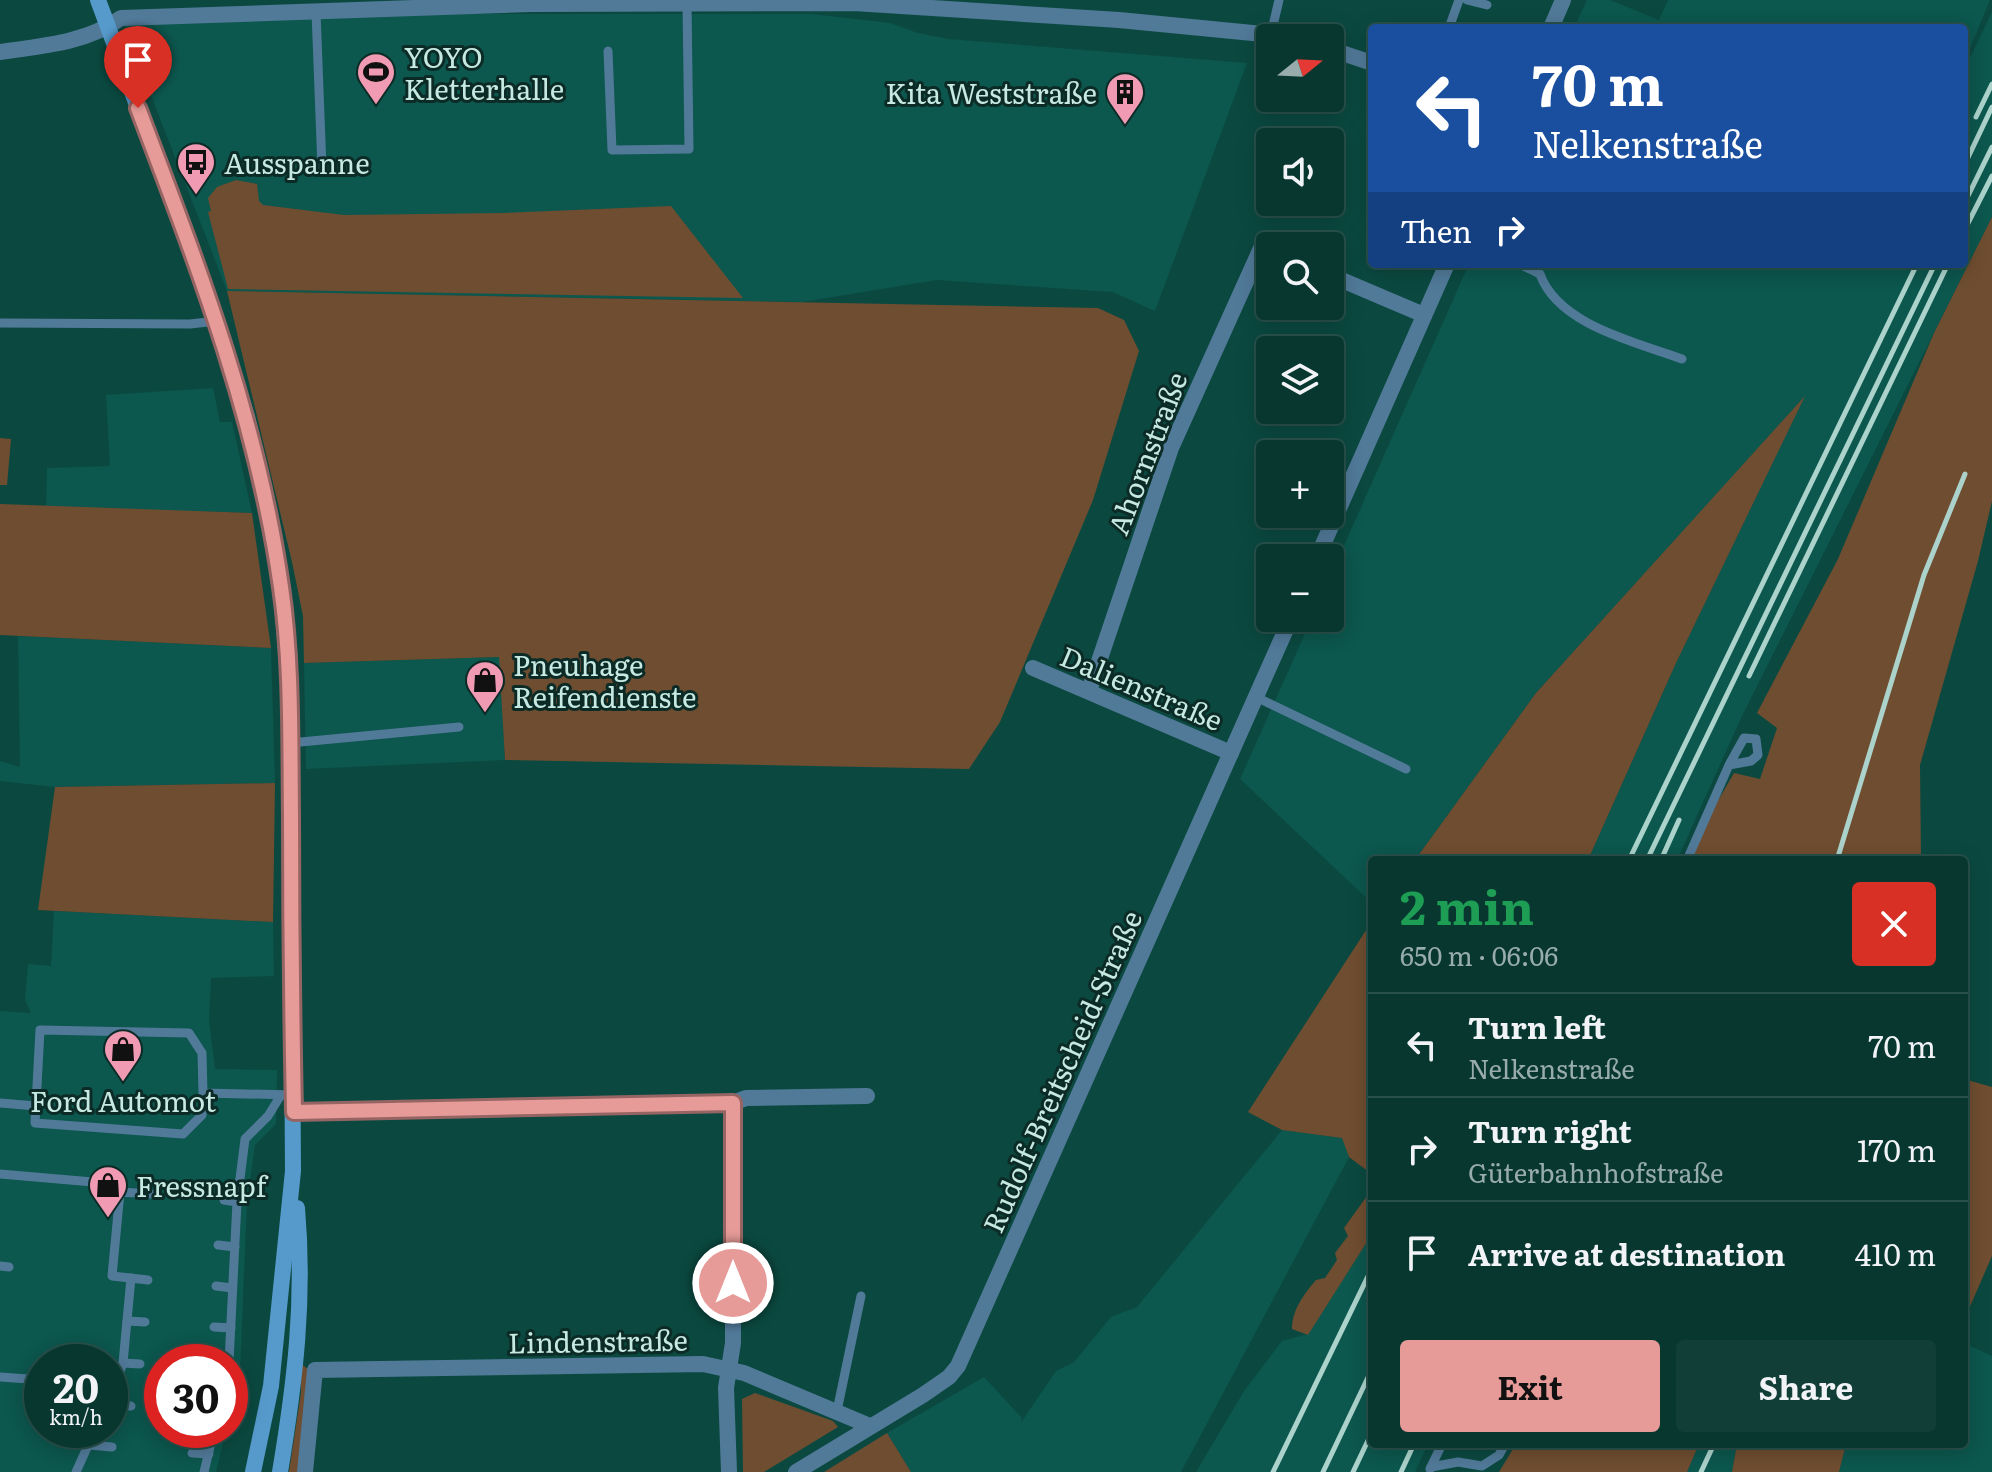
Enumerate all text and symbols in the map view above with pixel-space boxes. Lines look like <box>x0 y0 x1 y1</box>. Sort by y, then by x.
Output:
north arrow <box>1256 24 1344 112</box>
map controls <box>1256 24 1344 632</box>
pin <box>104 26 172 108</box>
place label: YOYO Kletterhalle <box>404 35 564 109</box>
icon: arrive <box>116 38 160 82</box>
text: 70 m <box>1532 40 1664 123</box>
sports icon: YOYO Kletterhalle <box>355 51 397 106</box>
icon: left <box>1400 56 1504 160</box>
place label: Kita Weststraße <box>885 71 1097 113</box>
building icon: Kita Weststraße <box>1104 71 1146 126</box>
text: Nelkenstraße <box>1532 116 1763 169</box>
button: sound <box>1256 128 1344 216</box>
bus stop icon: Ausspanne <box>175 141 217 196</box>
place label: Ausspanne <box>224 141 370 183</box>
text: Then <box>1400 208 1472 252</box>
icon: right <box>1488 208 1532 252</box>
button: search <box>1256 232 1344 320</box>
button: layers <box>1256 336 1344 424</box>
street label: Ahornstraße <box>1096 365 1196 541</box>
button: + <box>1256 440 1344 528</box>
button: − <box>1256 544 1344 632</box>
street label: Dalienstraße <box>1054 634 1230 740</box>
place label: Pneuhage Reifendienste <box>513 643 697 717</box>
shop icon: Pneuhage Reifendienste <box>464 659 506 714</box>
text: 2 min <box>1400 869 1534 940</box>
button: close <box>1852 882 1936 966</box>
street label: Rudolf-Breitscheid-Straße <box>971 903 1151 1239</box>
text: 650 m · 06:06 <box>1400 935 1558 974</box>
text: Turn left <box>1468 1004 1606 1048</box>
icon: left <box>1400 1023 1444 1067</box>
text: 70 m <box>1868 1023 1936 1067</box>
shop icon: Ford Automot <box>102 1028 144 1083</box>
text: Nelkenstraße <box>1468 1048 1635 1087</box>
place label: Ford Automot <box>30 1079 217 1121</box>
text: Turn right <box>1468 1108 1632 1152</box>
icon: right <box>1400 1127 1444 1171</box>
text: 170 m <box>1857 1127 1936 1171</box>
text: Güterbahnhofstraße <box>1468 1152 1724 1191</box>
shop icon: Fressnapf <box>87 1164 129 1219</box>
place label: Fressnapf <box>136 1164 269 1206</box>
icon: arrive <box>1400 1231 1444 1275</box>
text: Arrive at destination <box>1468 1231 1785 1275</box>
text: 410 m <box>1855 1231 1936 1275</box>
position arrow <box>691 1241 775 1325</box>
street label: Lindenstraße <box>508 1317 688 1363</box>
button: Exit <box>1400 1340 1660 1432</box>
button: Share <box>1676 1340 1936 1432</box>
speed limit sign: 30 <box>144 1344 248 1448</box>
text: 20 <box>53 1356 99 1415</box>
text: km/h <box>49 1401 103 1431</box>

